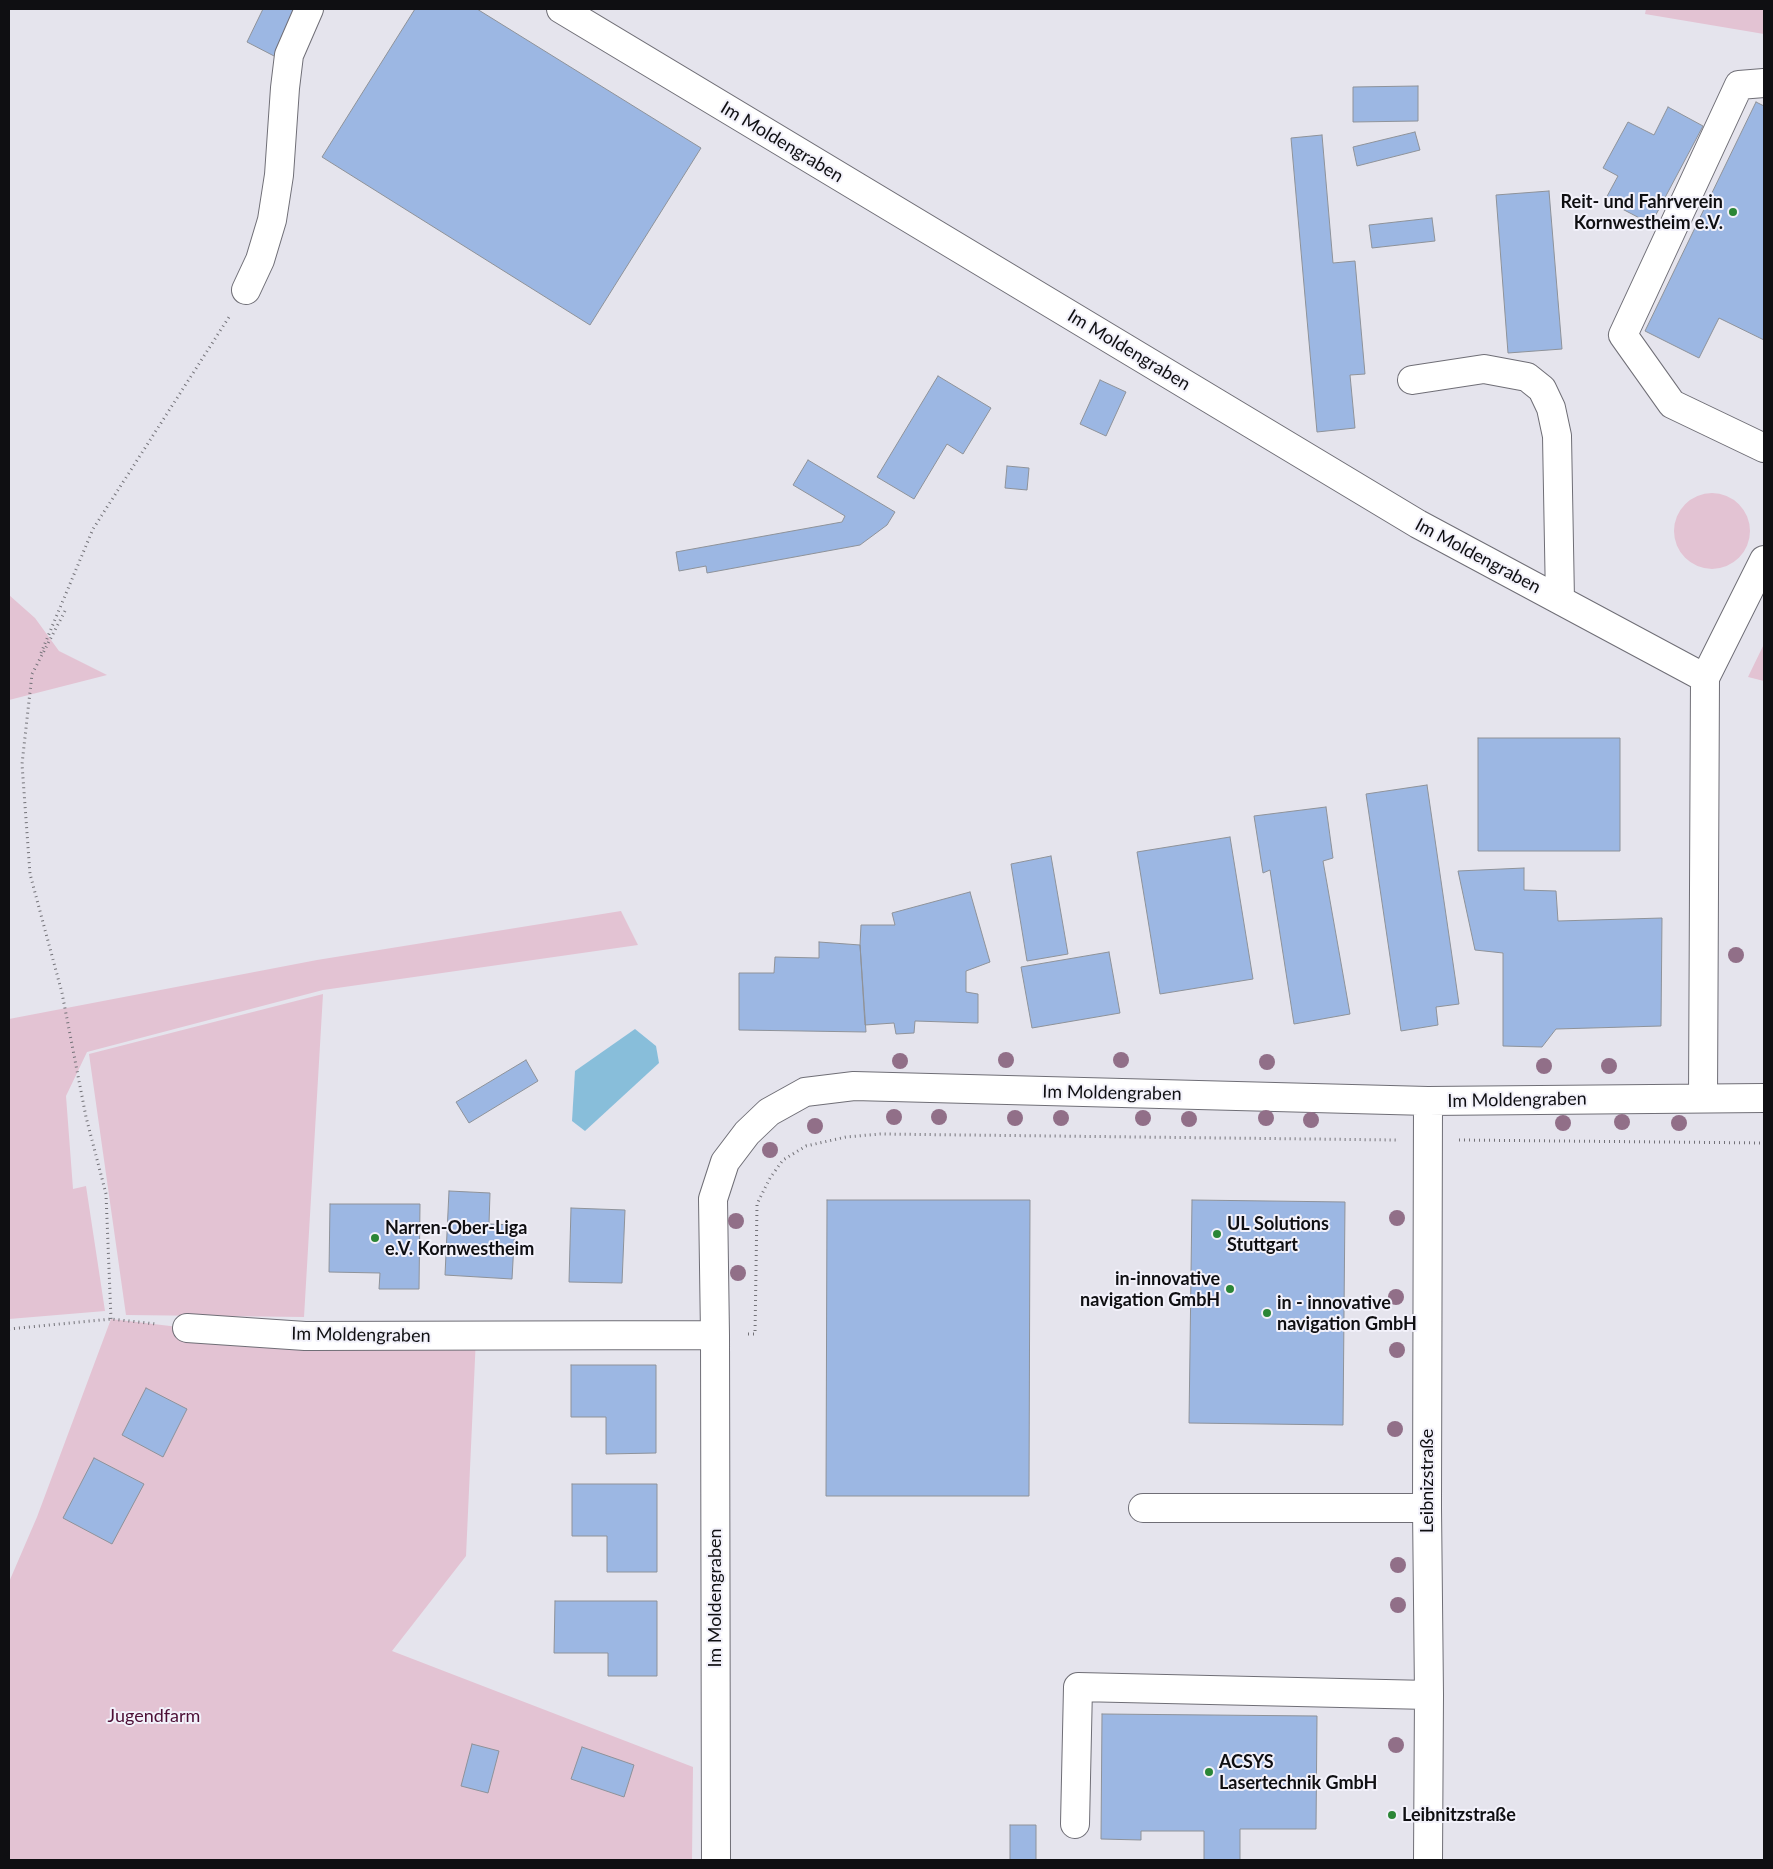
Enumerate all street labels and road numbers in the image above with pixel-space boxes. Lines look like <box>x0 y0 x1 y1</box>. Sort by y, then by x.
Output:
street label: Im Moldengraben <box>717 97 847 187</box>
street label: Im Moldengraben <box>1064 305 1194 395</box>
street label: Im Moldengraben <box>1411 514 1545 598</box>
street label: Im Moldengraben <box>1042 1081 1182 1105</box>
street label: Im Moldengraben <box>1447 1088 1587 1112</box>
street label: Im Moldengraben <box>291 1323 431 1347</box>
street label: Leibnizstraße <box>1416 1429 1438 1533</box>
street label: Im Moldengraben <box>704 1528 726 1668</box>

